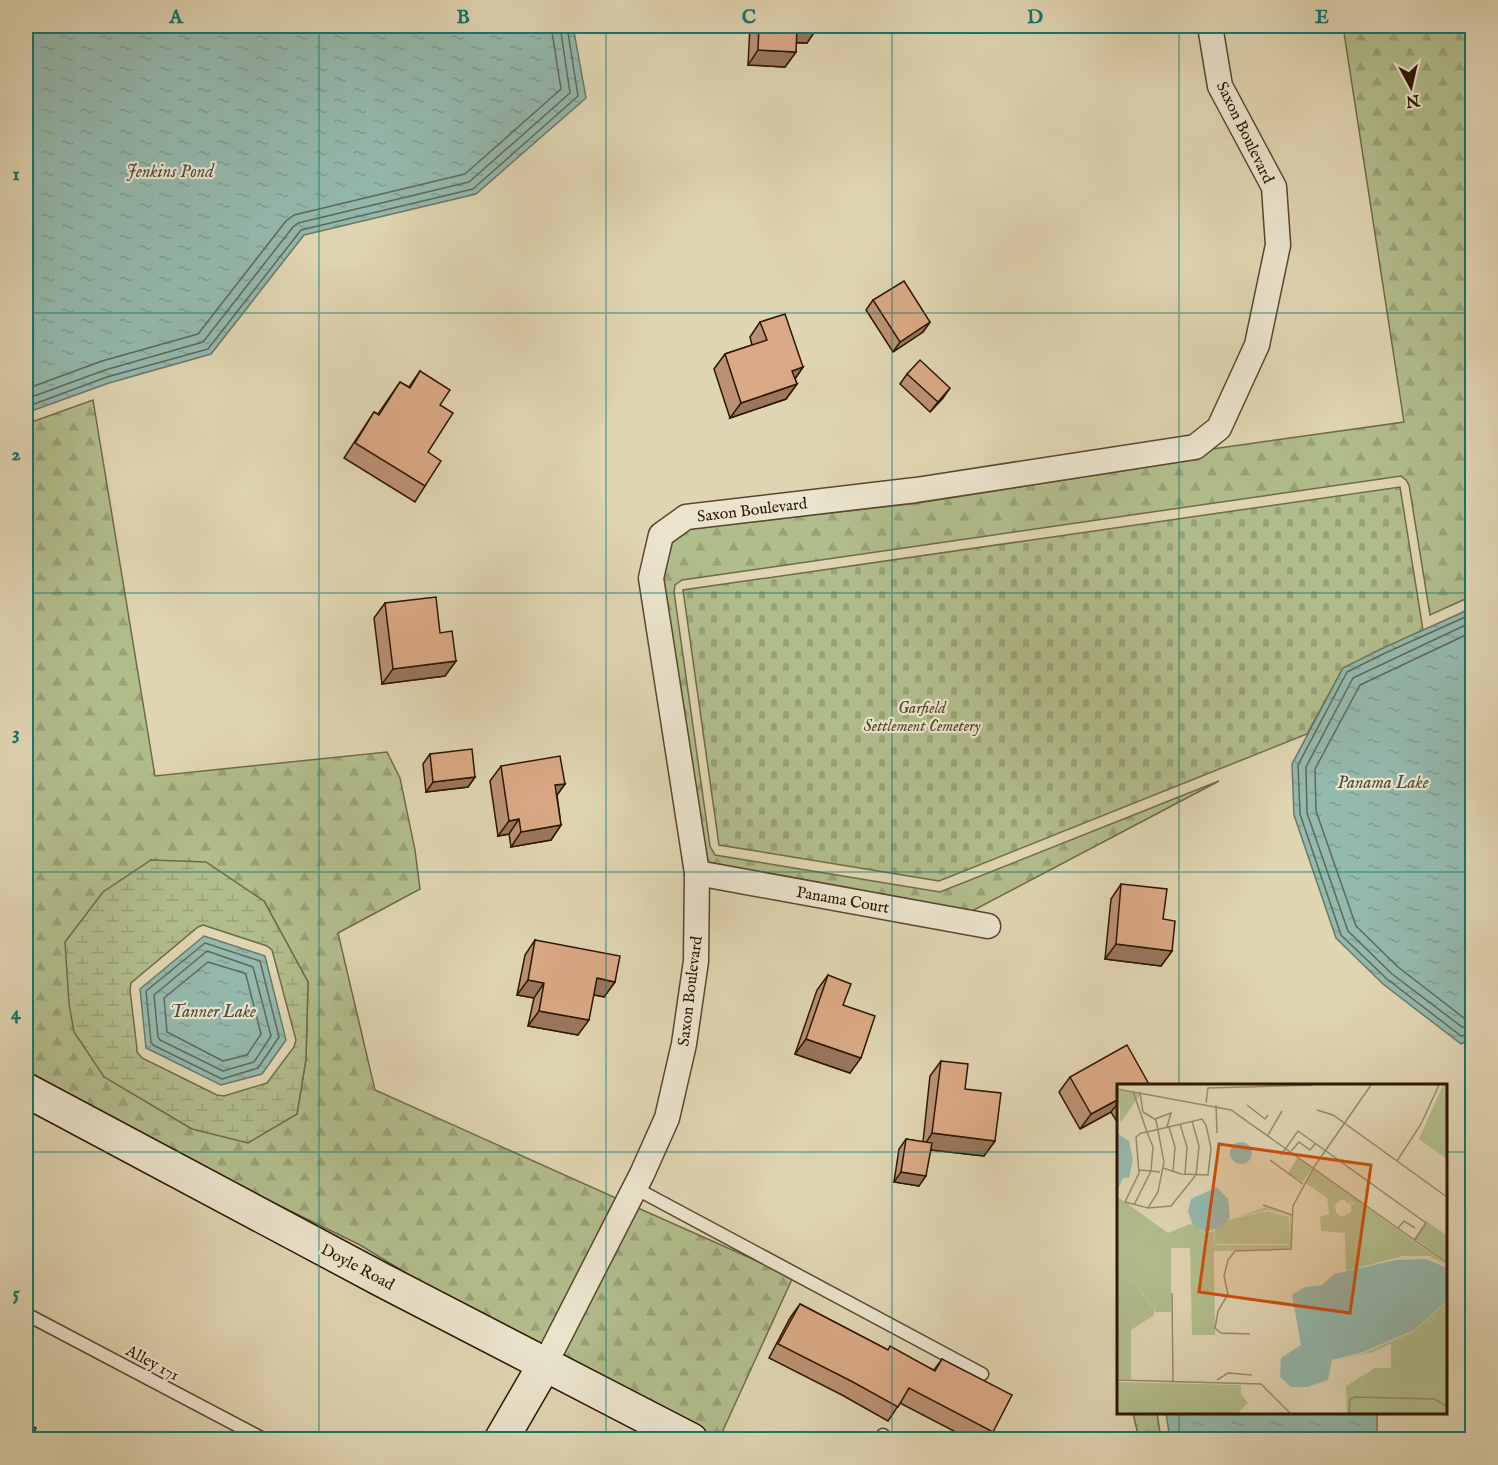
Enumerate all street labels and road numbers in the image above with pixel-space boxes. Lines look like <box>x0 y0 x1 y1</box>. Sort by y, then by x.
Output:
street label: Saxon Boulevard <box>1211 79 1278 187</box>
street label: Saxon Boulevard <box>696 494 809 528</box>
street label: Panama Court <box>795 883 891 919</box>
street label: Saxon Boulevard <box>674 935 708 1047</box>
street label: Doyle Road <box>317 1240 398 1296</box>
street label: Alley 171 <box>121 1341 182 1386</box>

